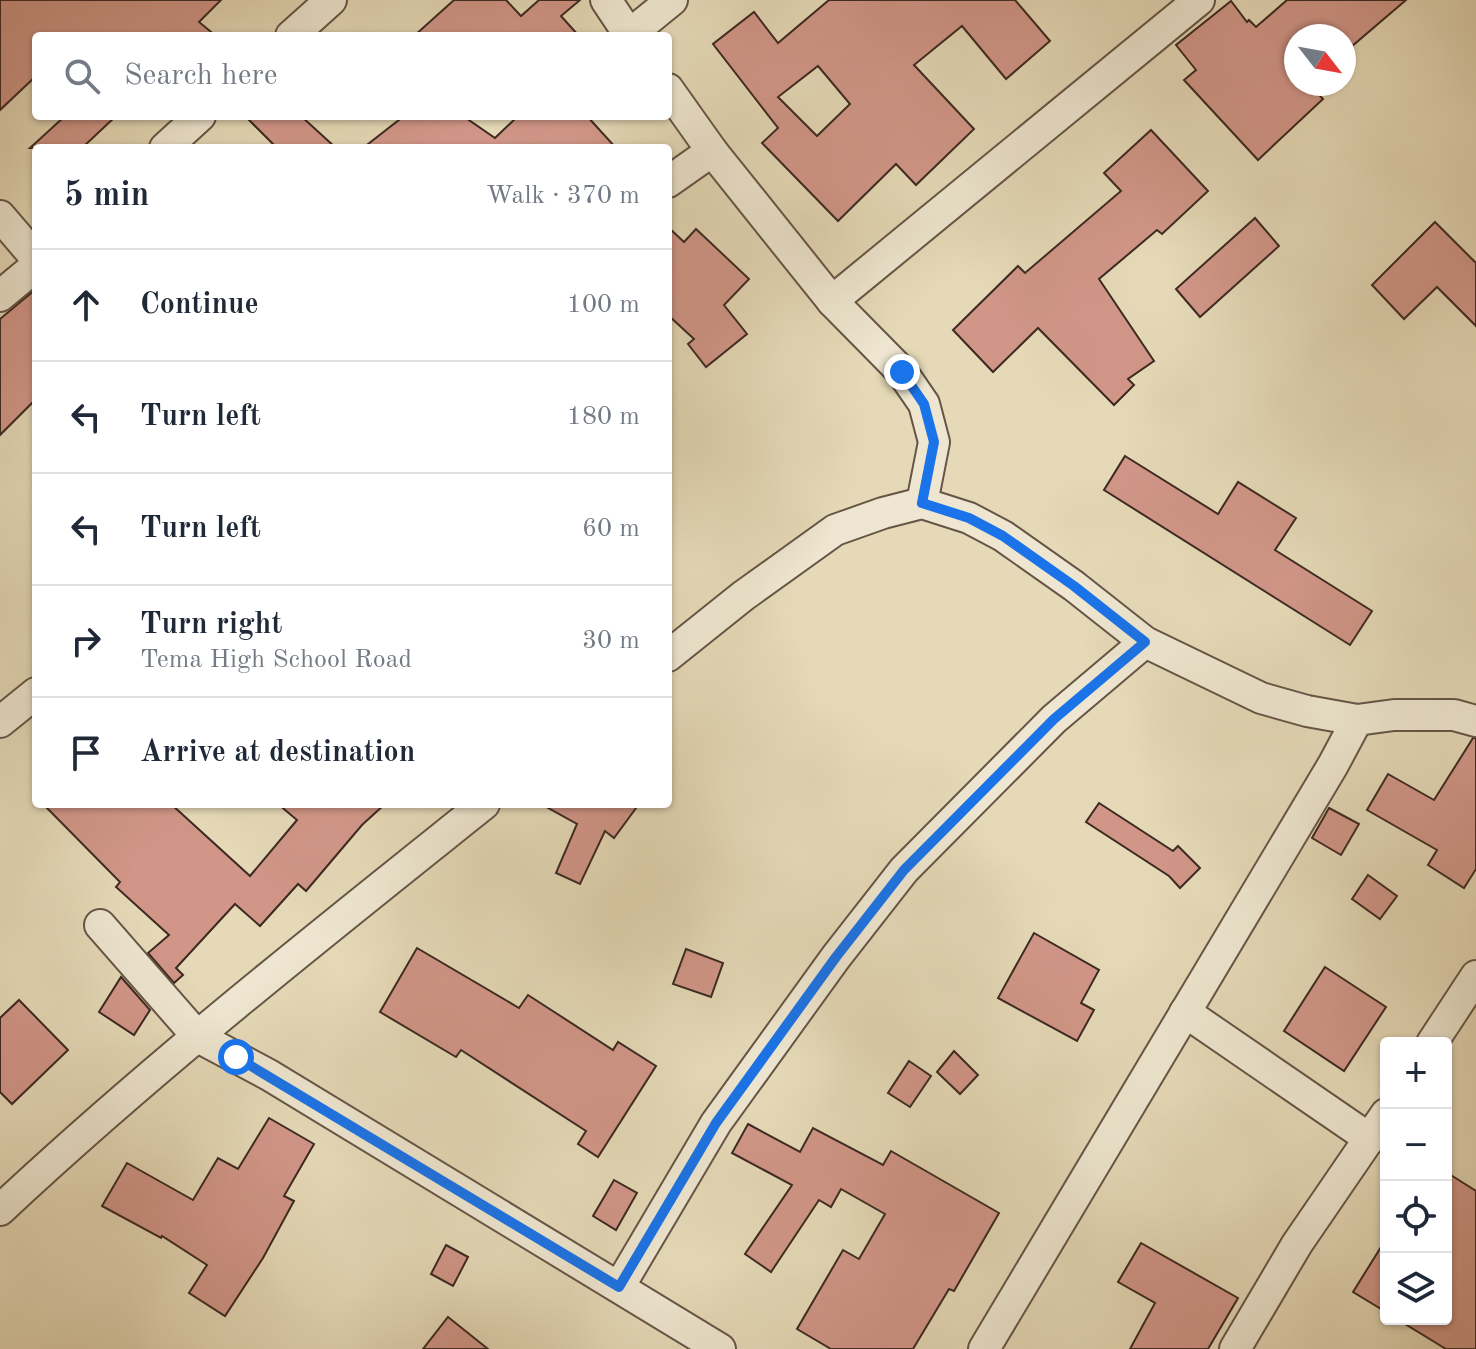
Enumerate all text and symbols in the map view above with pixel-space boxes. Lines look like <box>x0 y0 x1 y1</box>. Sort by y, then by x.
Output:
north arrow <box>1284 24 1356 96</box>
search box <box>32 32 672 120</box>
icon: search <box>60 54 104 98</box>
text: Search here <box>124 61 278 91</box>
text: 5 min <box>64 179 149 213</box>
text: Walk · 370 m <box>486 183 640 209</box>
icon: ahead <box>64 283 108 327</box>
text: Continue <box>140 290 259 320</box>
text: 100 m <box>567 292 640 318</box>
route end <box>884 354 920 390</box>
icon: left <box>64 395 108 439</box>
text: Turn left <box>140 402 261 432</box>
text: 180 m <box>567 404 640 430</box>
icon: left <box>64 507 108 551</box>
text: Turn left <box>140 514 261 544</box>
text: 60 m <box>582 516 640 542</box>
text: Turn right <box>140 610 282 640</box>
icon: right <box>64 619 108 663</box>
text: 30 m <box>582 628 640 654</box>
text: Tema High School Road <box>140 647 412 673</box>
icon: arrive <box>64 731 108 775</box>
text: Arrive at destination <box>140 738 415 768</box>
map controls <box>1380 1037 1452 1325</box>
button: + <box>1380 1037 1452 1109</box>
route start <box>218 1039 254 1075</box>
button: − <box>1380 1109 1452 1181</box>
button: locate <box>1380 1181 1452 1253</box>
button: layers <box>1380 1253 1452 1325</box>

